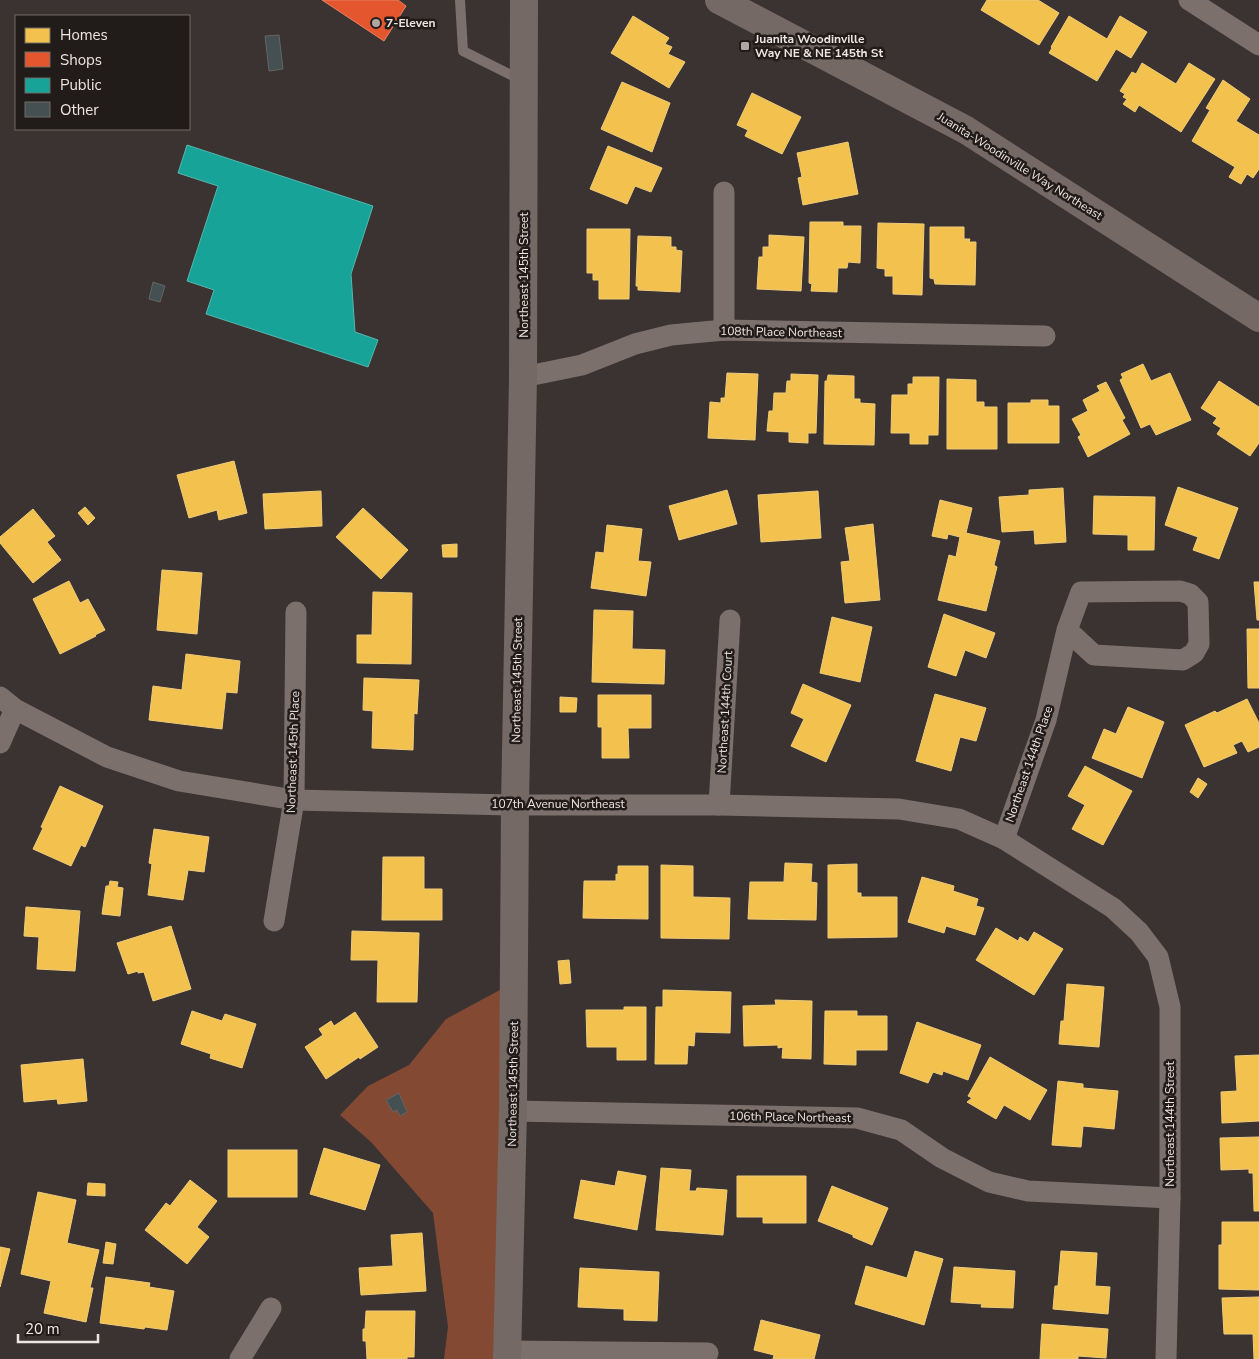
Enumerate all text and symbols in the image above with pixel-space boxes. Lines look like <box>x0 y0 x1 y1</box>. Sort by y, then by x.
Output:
legend <box>15 15 190 130</box>
place label: 7-Eleven <box>386 15 435 31</box>
marker: 7-Eleven <box>370 17 382 29</box>
text: Homes <box>60 25 108 45</box>
place label: Juanita Woodinville Way NE & NE 145th St <box>754 31 883 61</box>
marker: Juanita Woodinville Way NE & NE 145th St <box>739 40 751 52</box>
text: Shops <box>60 50 102 70</box>
text: Public <box>60 75 101 95</box>
text: Other <box>60 100 99 120</box>
street label: Juanita-Woodinville Way Northeast <box>934 108 1106 224</box>
street label: Northeast 145th Street <box>516 212 532 338</box>
street label: 108th Place Northeast <box>720 323 843 341</box>
street label: Northeast 145th Street <box>508 616 526 743</box>
street label: Northeast 144th Court <box>714 650 736 774</box>
street label: Northeast 145th Place <box>283 691 303 813</box>
street label: Northeast 144th Place <box>1002 704 1056 824</box>
street label: 107th Avenue Northeast <box>491 796 626 812</box>
street label: Northeast 145th Street <box>504 1020 522 1147</box>
street label: Northeast 144th Street <box>1162 1061 1178 1187</box>
street label: 106th Place Northeast <box>729 1108 852 1126</box>
scale bar <box>18 1312 98 1344</box>
text: 20 m <box>25 1319 60 1339</box>

